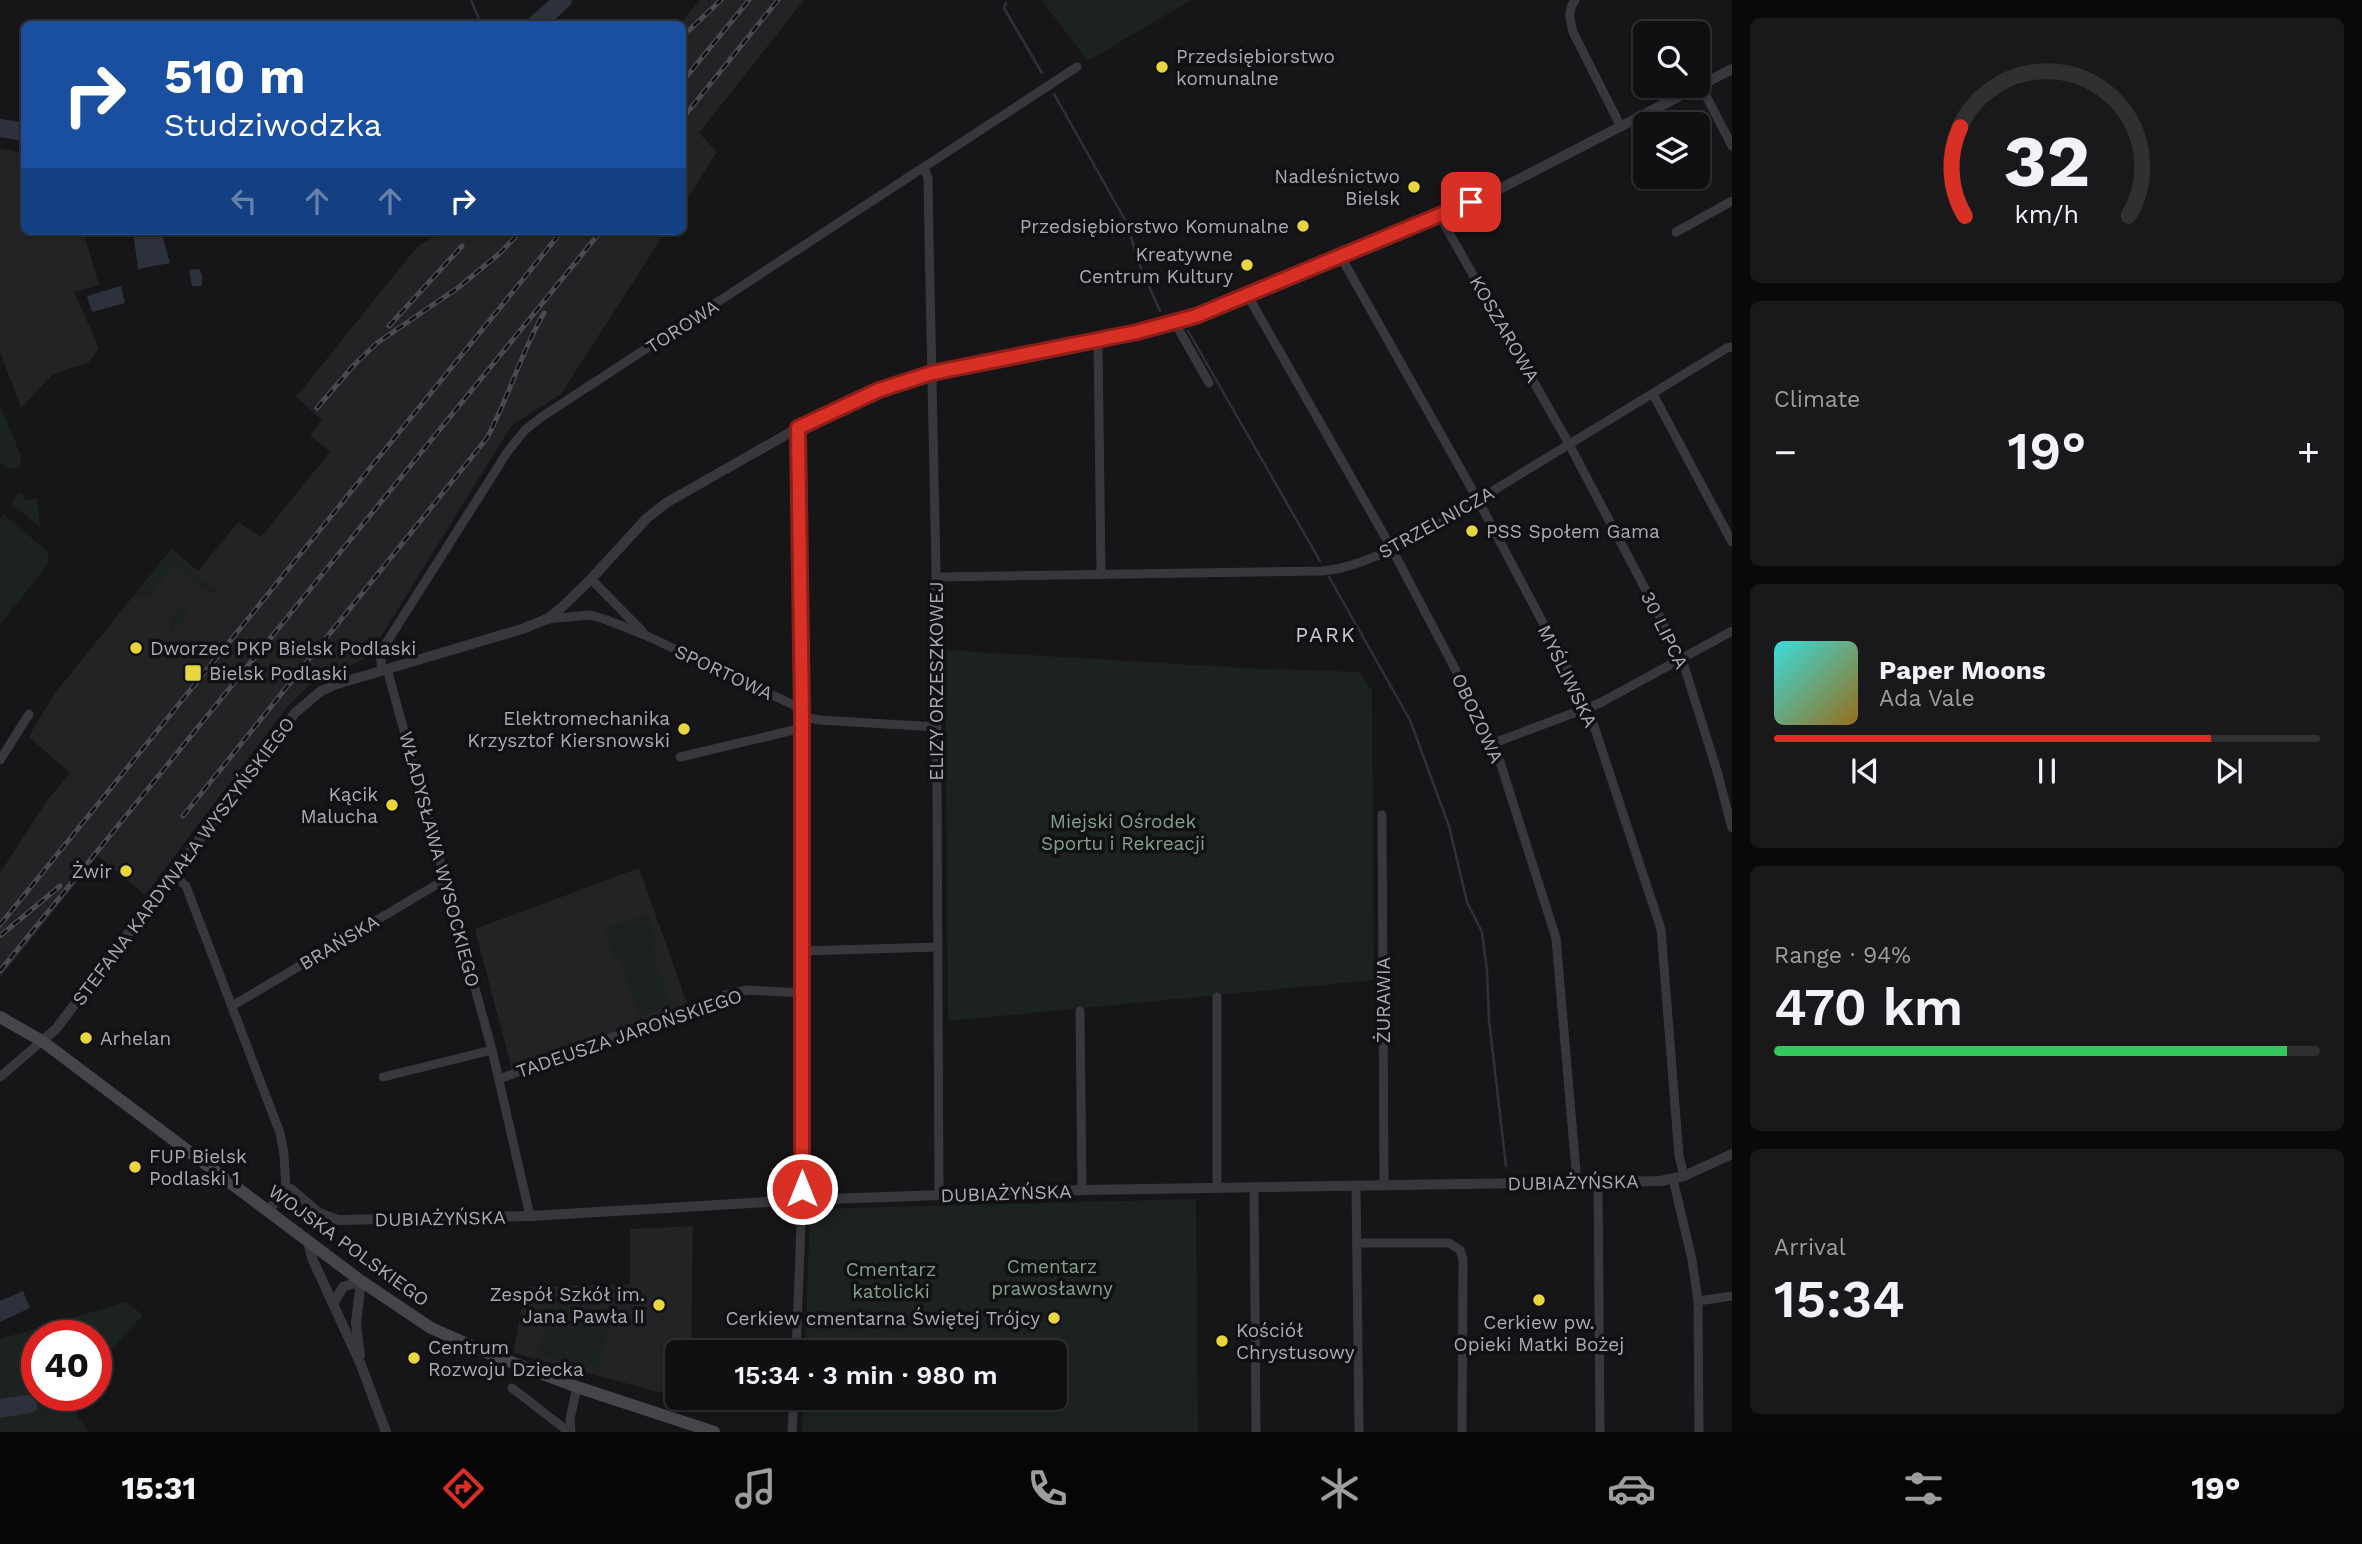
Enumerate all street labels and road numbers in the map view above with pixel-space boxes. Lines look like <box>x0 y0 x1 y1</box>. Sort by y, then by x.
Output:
street label: KOSZAROWA <box>1465 272 1545 387</box>
street label: TOROWA <box>642 294 723 358</box>
street label: STRZELNICZA <box>1375 481 1498 564</box>
street label: ELIZY ORZESZKOWEJ <box>925 581 948 781</box>
street label: 30 LIPCA <box>1636 588 1693 673</box>
street label: MYŚLIWSKA <box>1533 621 1602 732</box>
street label: SPORTOWA <box>671 640 777 705</box>
street label: OBOZOWA <box>1447 670 1509 767</box>
street label: STEFANA KARDYNAŁA WYSZYŃSKIEGO <box>67 712 299 1010</box>
street label: WŁADYSŁAWA WYSOCKIEGO <box>394 729 485 990</box>
street label: BRAŃSKA <box>295 909 384 975</box>
street label: ŻURAWIA <box>1372 956 1395 1043</box>
street label: TADEUSZA JAROŃSKIEGO <box>513 984 745 1083</box>
street label: DUBIAŻYŃSKA <box>1507 1170 1639 1195</box>
street label: WOJSKA POLSKIEGO <box>264 1179 434 1311</box>
street label: DUBIAŻYŃSKA <box>940 1180 1072 1207</box>
street label: DUBIAŻYŃSKA <box>374 1206 506 1231</box>

